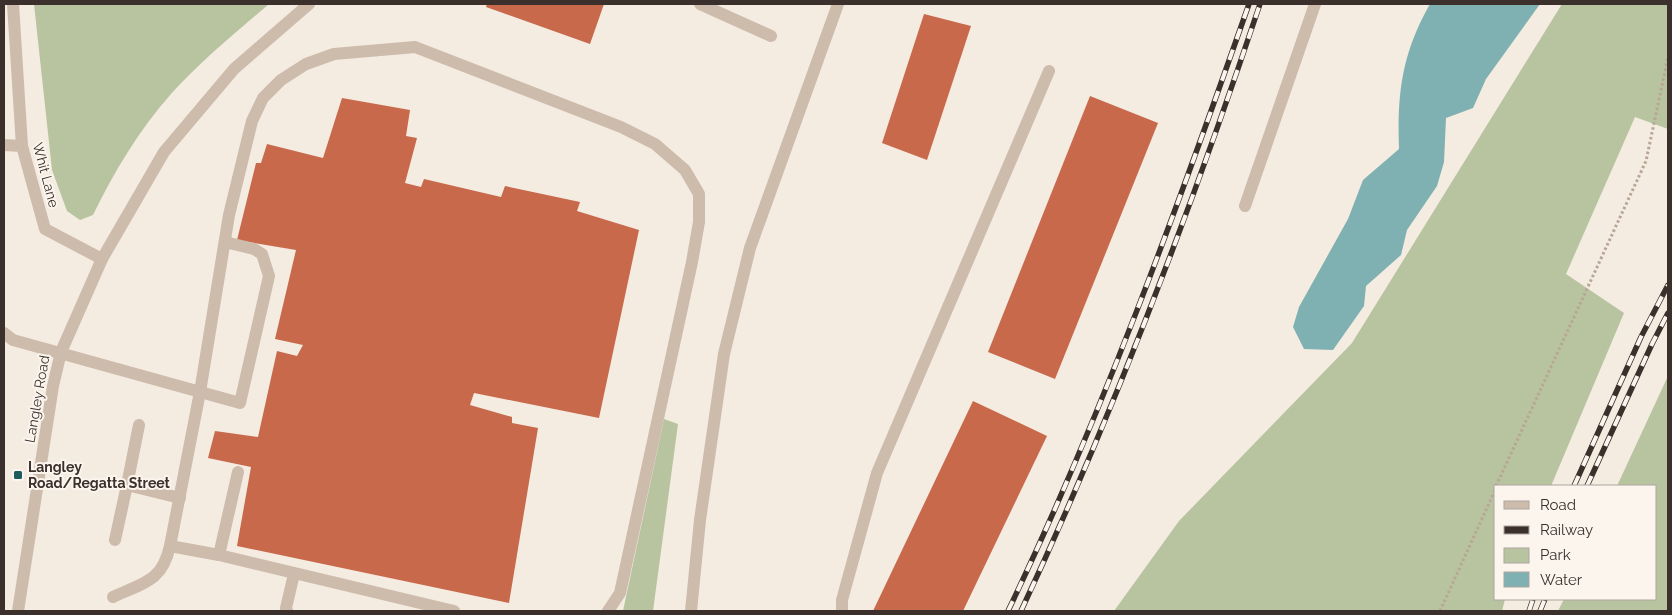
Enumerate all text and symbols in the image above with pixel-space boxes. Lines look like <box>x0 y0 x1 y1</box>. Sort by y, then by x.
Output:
street label: Whit Lane <box>30 141 62 209</box>
street label: Langley Road <box>21 354 53 444</box>
place label: Langley Road/Regatta Street <box>28 459 171 491</box>
marker: Langley Road/Regatta Street <box>12 469 24 481</box>
legend <box>1494 485 1657 600</box>
text: Road <box>1540 496 1576 514</box>
text: Railway <box>1540 521 1593 539</box>
text: Park <box>1540 546 1571 564</box>
text: Water <box>1540 571 1583 589</box>

